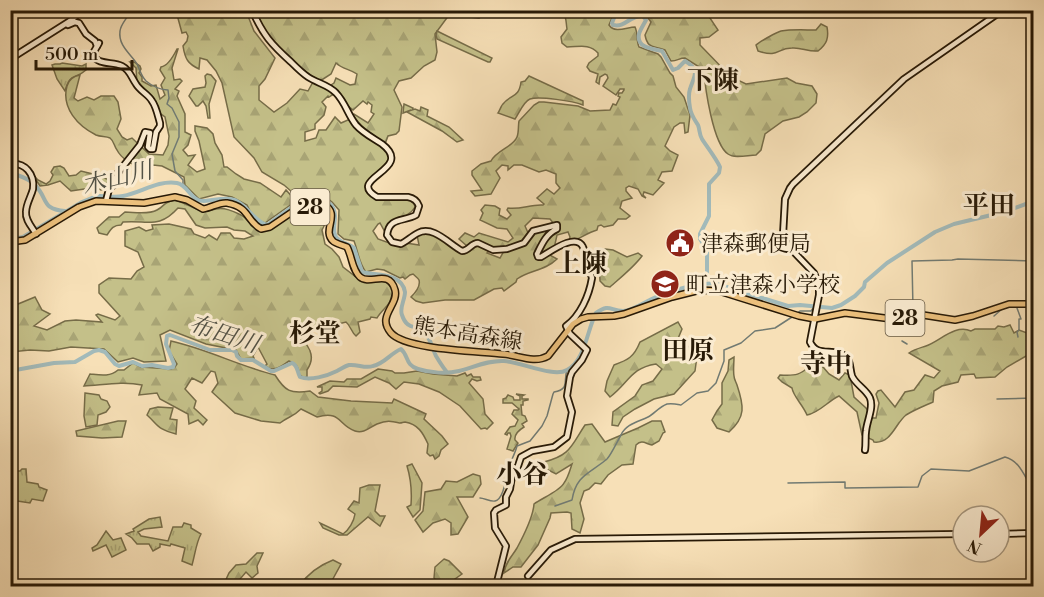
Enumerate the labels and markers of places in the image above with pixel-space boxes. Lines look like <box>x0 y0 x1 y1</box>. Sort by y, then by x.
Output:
public building icon: 津森郵便局 <box>664 227 696 259</box>
place label: 津森郵便局 <box>701 231 811 258</box>
school or university icon: 町立津森小学校 <box>649 268 681 300</box>
place label: 町立津森小学校 <box>686 272 840 299</box>

